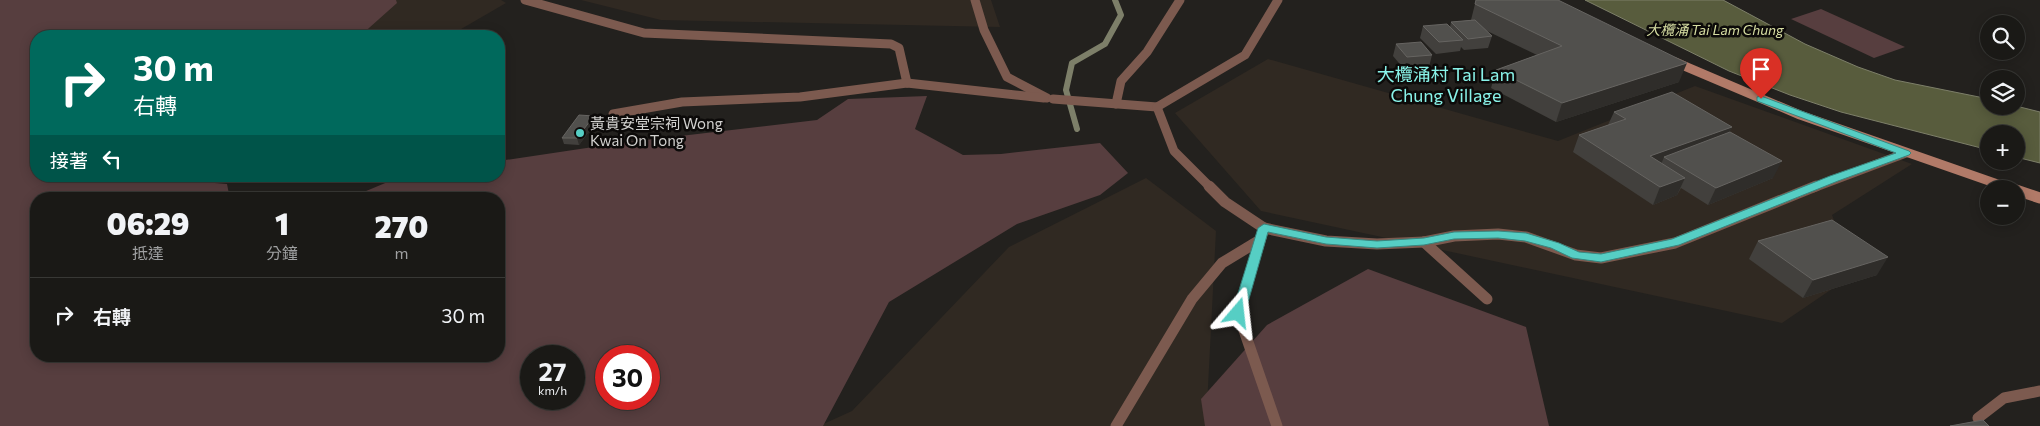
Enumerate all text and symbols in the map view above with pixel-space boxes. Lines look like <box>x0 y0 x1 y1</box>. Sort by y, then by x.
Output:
map controls <box>1980 15 2025 225</box>
button: search <box>1980 15 2025 60</box>
water label: 大欖涌 Tai Lam Chung <box>1646 21 1785 38</box>
text: 30 m <box>133 45 214 88</box>
pin <box>1740 48 1782 99</box>
icon: right <box>50 50 115 115</box>
icon: arrive <box>1747 55 1775 83</box>
district label: 大欖涌村 Tai Lam Chung Village <box>1377 63 1515 106</box>
button: layers <box>1980 70 2025 115</box>
text: 右轉 <box>133 92 177 119</box>
place label: 黃貴安堂宗祠 Wong Kwai On Tong <box>590 114 723 149</box>
button: + <box>1980 125 2025 170</box>
marker: 黃貴安堂宗祠 Wong Kwai On Tong <box>574 127 586 139</box>
icon: left <box>98 145 126 173</box>
text: 接著 <box>50 149 88 172</box>
button: − <box>1980 180 2025 225</box>
text: 06:29 <box>107 204 190 241</box>
text: 1 <box>275 204 289 241</box>
text: 270 <box>375 207 428 244</box>
text: 抵達 <box>132 243 164 262</box>
text: 分鐘 <box>266 243 298 262</box>
text: m <box>395 243 408 262</box>
position arrow <box>1211 286 1263 338</box>
icon: right <box>50 301 78 329</box>
text: 30 m <box>442 304 485 327</box>
text: 右轉 <box>93 305 131 328</box>
speed limit sign: 30 <box>595 345 660 410</box>
text: 27 <box>539 356 566 386</box>
text: km/h <box>538 383 567 397</box>

